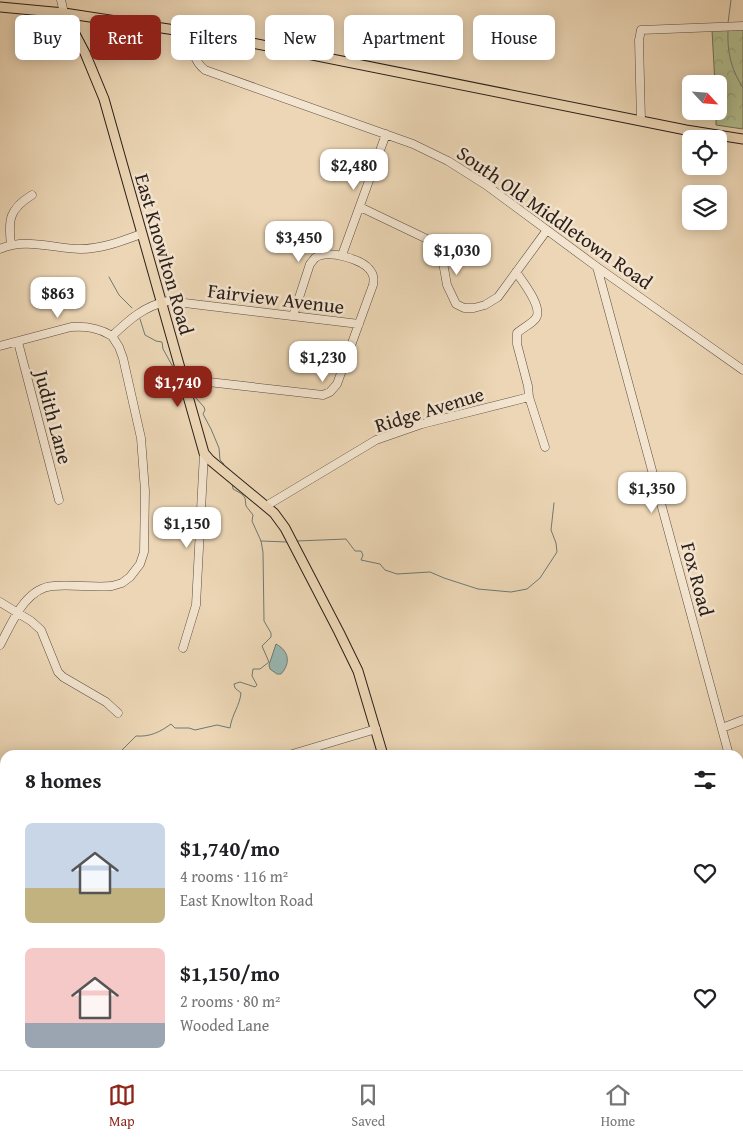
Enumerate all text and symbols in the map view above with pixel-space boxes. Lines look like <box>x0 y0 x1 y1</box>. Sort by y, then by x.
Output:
chip: Buy <box>15 15 80 60</box>
chip: Rent <box>90 15 161 60</box>
chip: Filters <box>171 15 255 60</box>
chip: New <box>265 15 334 60</box>
chip: Apartment <box>344 15 463 60</box>
chip: House <box>473 15 555 60</box>
north arrow <box>682 75 728 120</box>
map controls <box>682 75 727 230</box>
button: locate <box>682 130 727 175</box>
street label: South Old Middletown Road <box>451 138 659 296</box>
pin: $2,480 <box>313 148 395 191</box>
text: $2,480 <box>331 153 377 177</box>
street label: East Knowlton Road <box>128 170 202 338</box>
button: layers <box>682 185 727 230</box>
pin: $3,450 <box>258 220 340 263</box>
text: $3,450 <box>276 225 322 249</box>
pin: $1,030 <box>416 234 498 276</box>
text: $1,030 <box>434 238 480 262</box>
street label: Fairview Avenue <box>206 275 346 321</box>
pin: $863 <box>28 276 88 319</box>
text: $863 <box>41 281 75 305</box>
pin: $1,230 <box>282 340 364 383</box>
text: $1,230 <box>300 345 346 369</box>
street label: Judith Lane <box>27 364 80 467</box>
pin: $1,740 <box>137 366 219 408</box>
text: $1,740 <box>155 370 201 394</box>
street label: Ridge Avenue <box>371 379 487 439</box>
pin: $1,350 <box>611 472 693 514</box>
text: $1,350 <box>629 476 675 500</box>
pin: $1,150 <box>146 506 228 549</box>
text: $1,150 <box>164 511 210 535</box>
street label: Fox Road <box>674 539 722 619</box>
text: 8 homes <box>25 765 101 796</box>
icon: filters <box>691 766 719 794</box>
text: $1,740/mo <box>180 833 280 864</box>
icon: home <box>65 843 125 903</box>
icon: heart <box>691 859 719 887</box>
text: 4 rooms · 116 m² <box>180 864 288 888</box>
text: East Knowlton Road <box>180 888 313 912</box>
text: $1,150/mo <box>180 958 280 989</box>
icon: home <box>65 968 125 1028</box>
icon: heart <box>691 984 719 1012</box>
text: 2 rooms · 80 m² <box>180 989 280 1013</box>
text: Wooded Lane <box>180 1013 269 1037</box>
tab: Map <box>108 1081 136 1131</box>
tab: Saved <box>351 1081 385 1131</box>
tab: Home <box>601 1081 635 1131</box>

